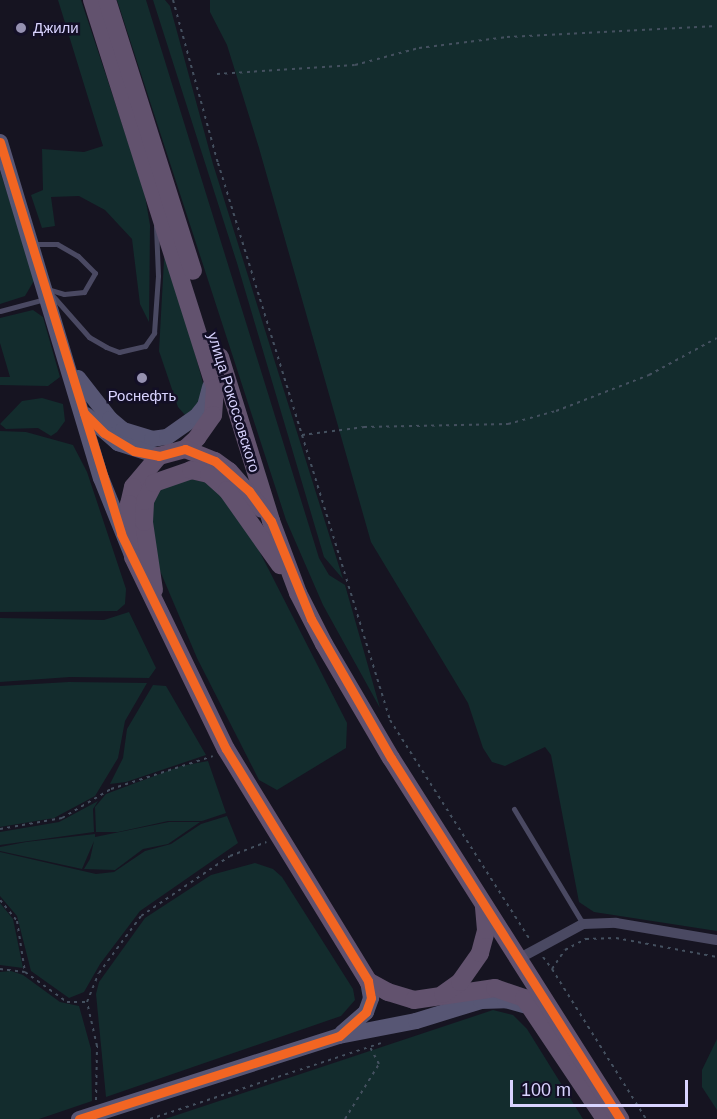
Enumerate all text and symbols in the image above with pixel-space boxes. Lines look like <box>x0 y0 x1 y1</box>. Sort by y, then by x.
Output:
place label: Джили <box>33 19 79 37</box>
marker: Джили <box>14 21 28 35</box>
street label: улица Рокоссовского <box>204 330 264 474</box>
marker: Роснефть <box>135 371 149 385</box>
place label: Роснефть <box>108 387 176 405</box>
scale bar <box>513 1068 692 1106</box>
text: 100 m <box>521 1080 571 1100</box>

